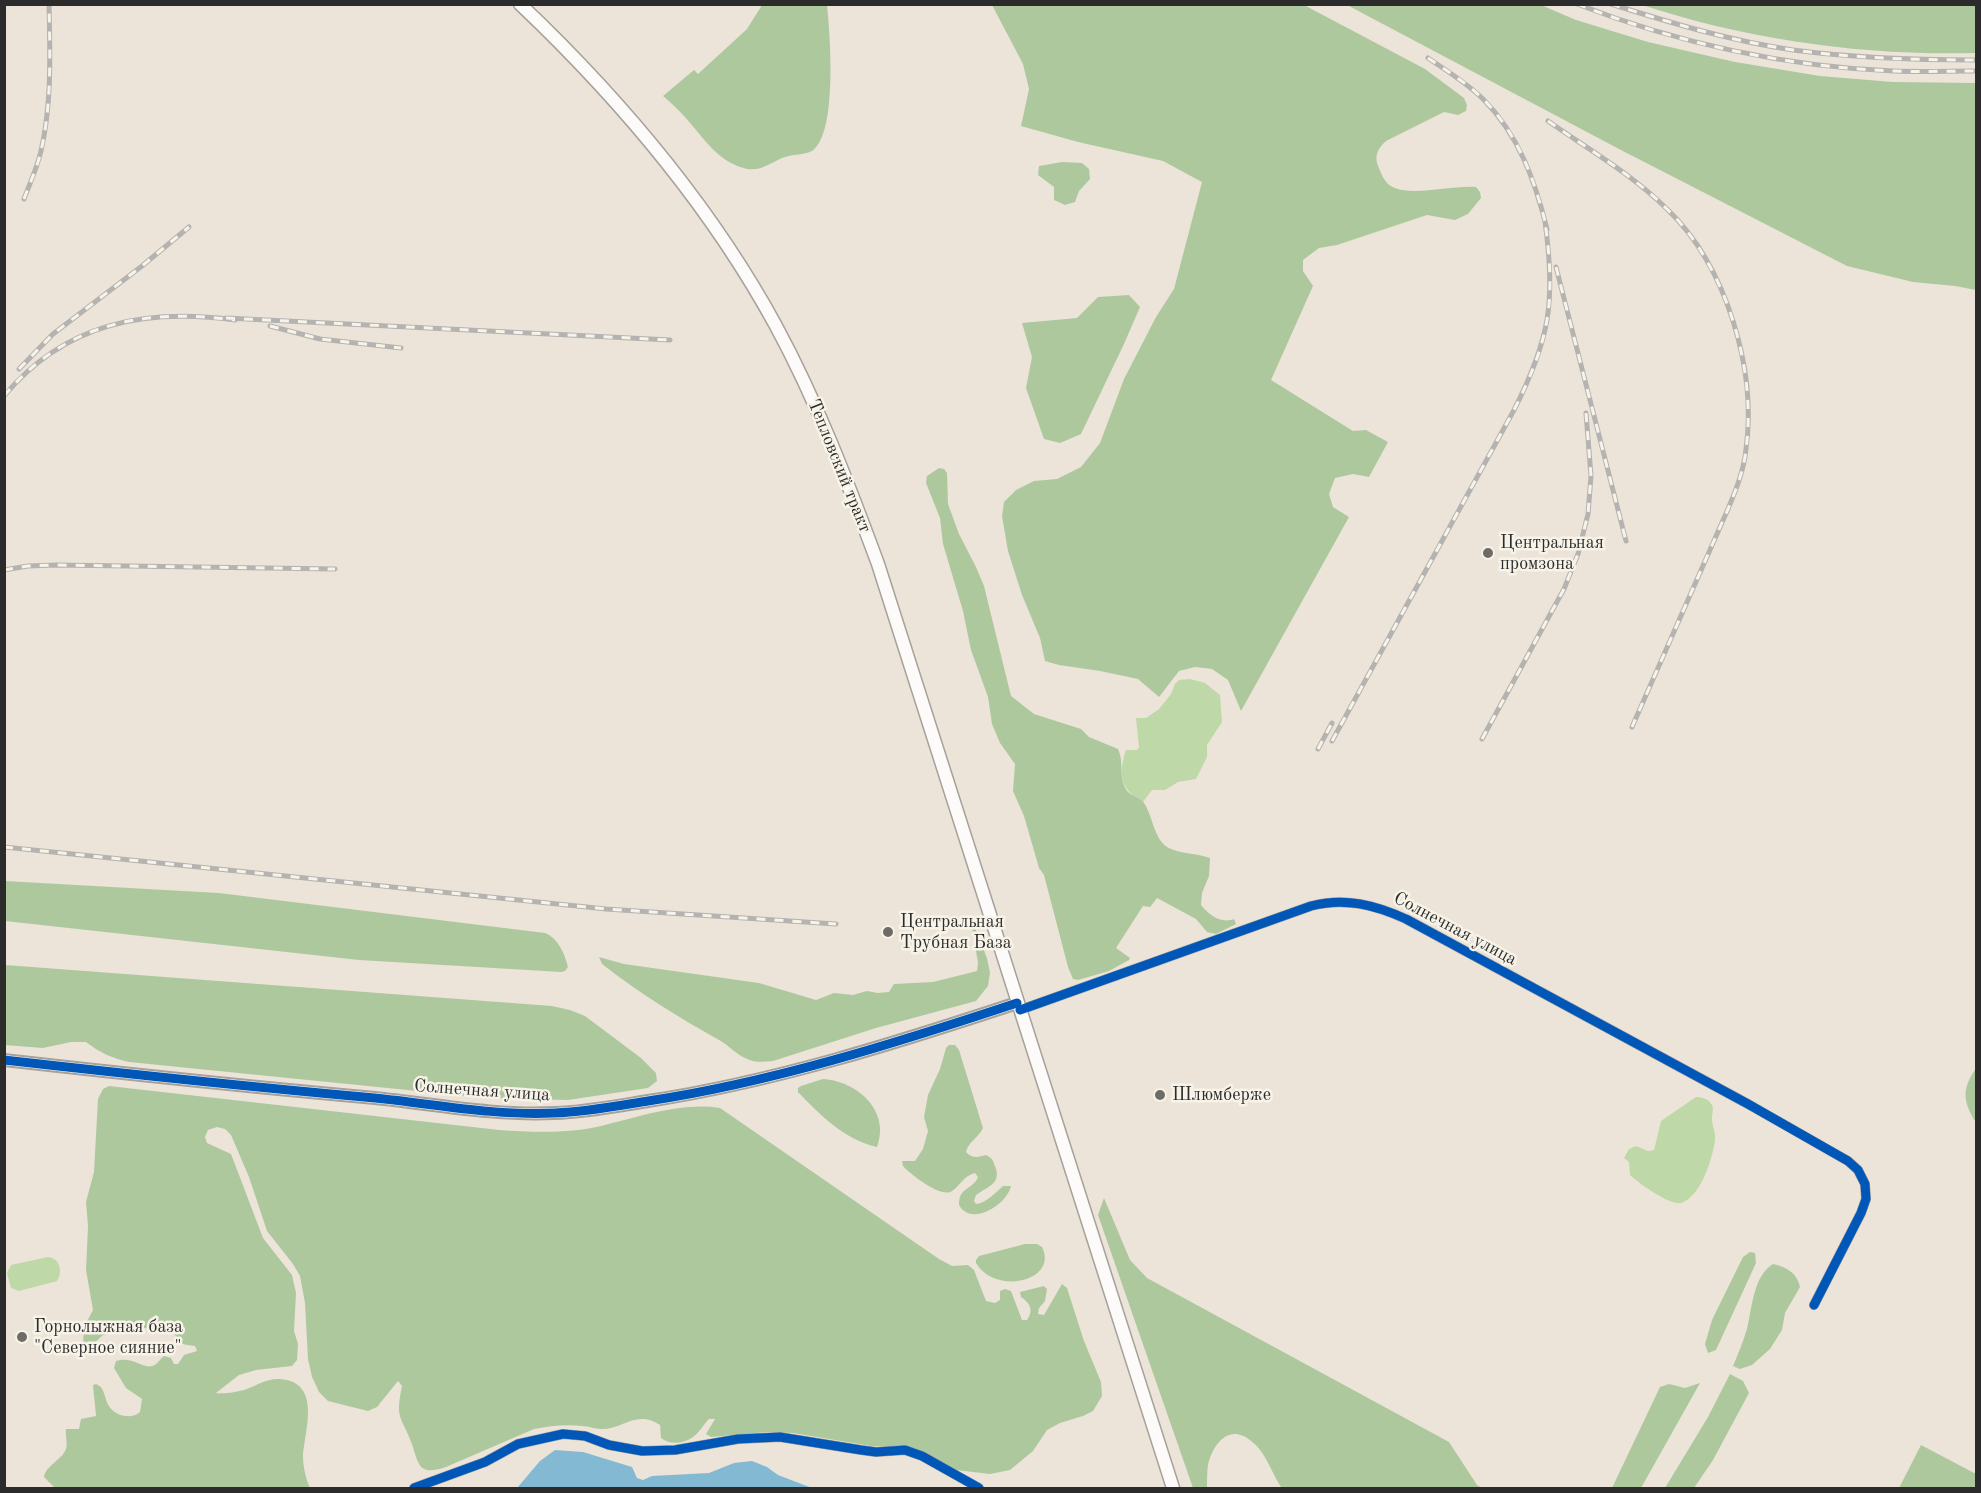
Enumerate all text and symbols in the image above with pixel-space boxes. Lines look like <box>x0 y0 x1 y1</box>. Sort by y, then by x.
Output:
street label: Тепловский тракт <box>802 396 876 536</box>
place label: Центральная промзона <box>1500 532 1604 574</box>
marker: Центральная промзона <box>1481 546 1495 560</box>
street label: Солнечная улица <box>1390 887 1520 971</box>
place label: Центральная Трубная База <box>900 911 1012 954</box>
marker: Центральная Трубная База <box>881 925 895 939</box>
street label: Солнечная улица <box>413 1075 551 1107</box>
place label: Шлюмберже <box>1172 1084 1271 1106</box>
marker: Шлюмберже <box>1153 1088 1167 1102</box>
place label: Горнолыжная база "Северное сияние" <box>34 1316 183 1358</box>
marker: Горнолыжная база "Северное сияние" <box>15 1330 29 1344</box>

